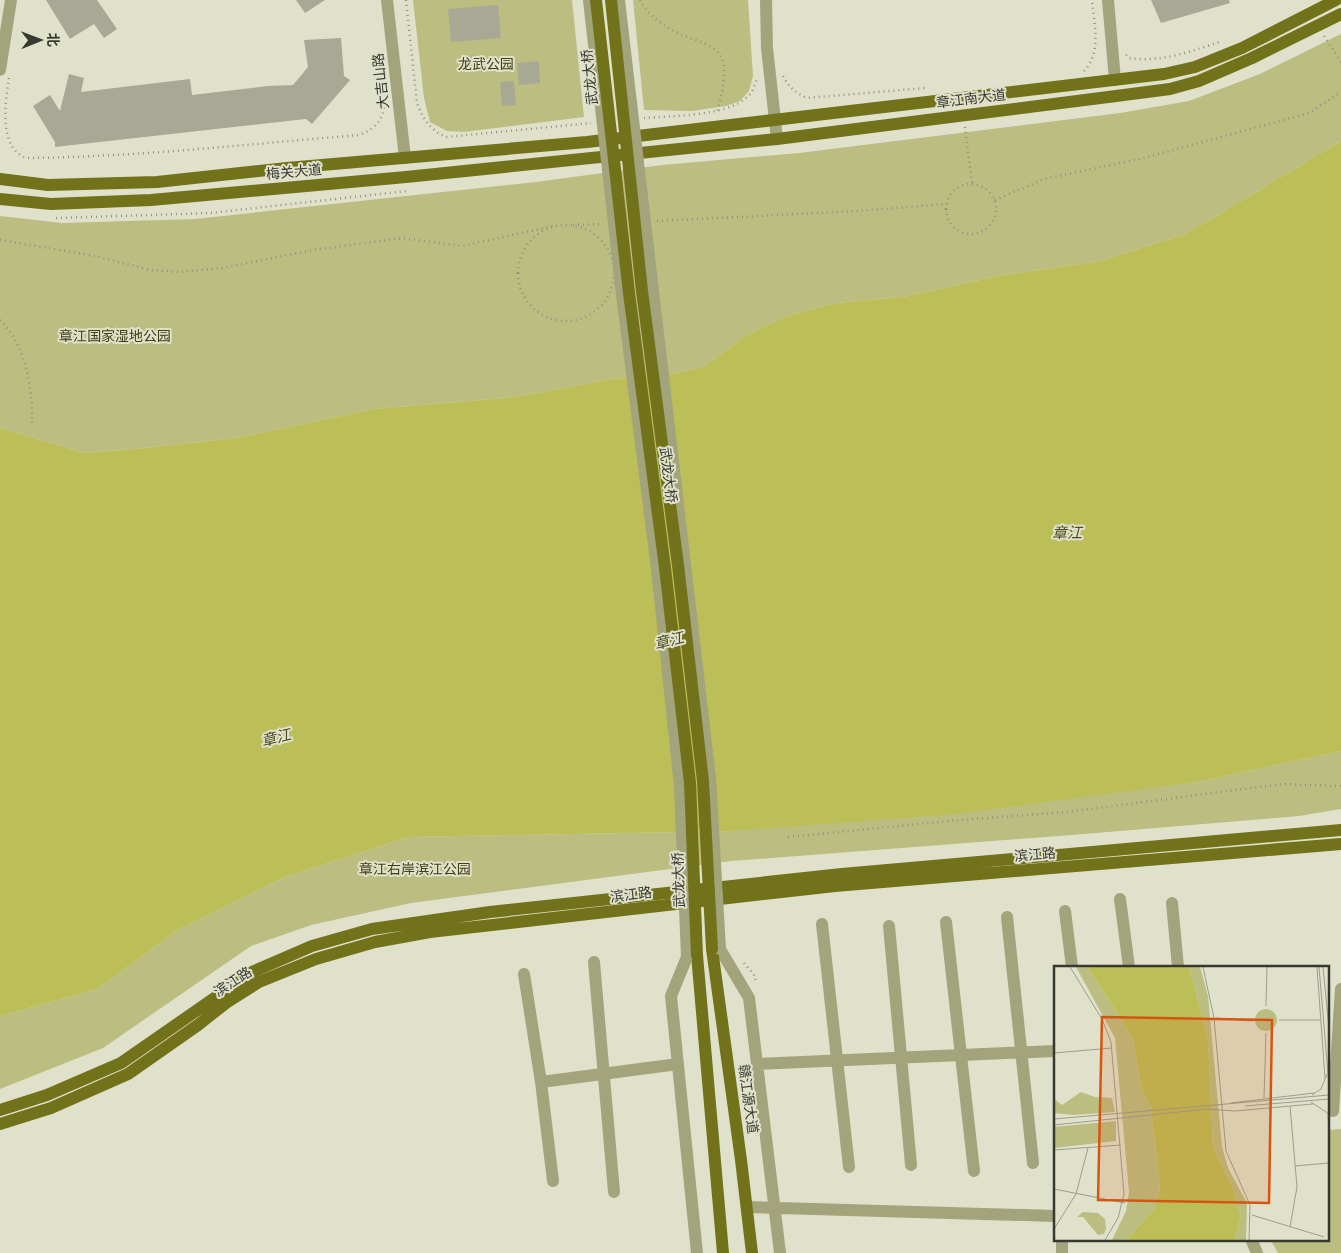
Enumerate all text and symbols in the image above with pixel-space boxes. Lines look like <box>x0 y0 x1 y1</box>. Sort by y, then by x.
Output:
north arrow <box>15 15 65 65</box>
text: 北 <box>44 33 61 47</box>
street label: 武龙大桥 <box>579 48 601 106</box>
street label: 大吉山路 <box>370 52 392 110</box>
park label: 龙武公园 <box>458 56 514 73</box>
street label: 章江南大道 <box>935 86 1007 112</box>
street label: 梅关大道 <box>265 161 323 183</box>
park label: 章江国家湿地公园 <box>59 328 171 345</box>
street label: 武龙大桥 <box>656 446 680 504</box>
water label: 章江 <box>1052 524 1084 542</box>
water label: 章江 <box>652 628 688 653</box>
water label: 章江 <box>259 725 295 750</box>
street label: 滨江路 <box>1013 845 1057 865</box>
street label: 武龙大桥 <box>670 852 688 908</box>
park label: 章江右岸滨江公园 <box>359 861 471 878</box>
street label: 滨江路 <box>609 884 653 906</box>
street label: 滨江路 <box>211 963 255 1001</box>
inset map <box>1054 966 1328 1240</box>
street label: 赣江源大道 <box>735 1063 761 1135</box>

